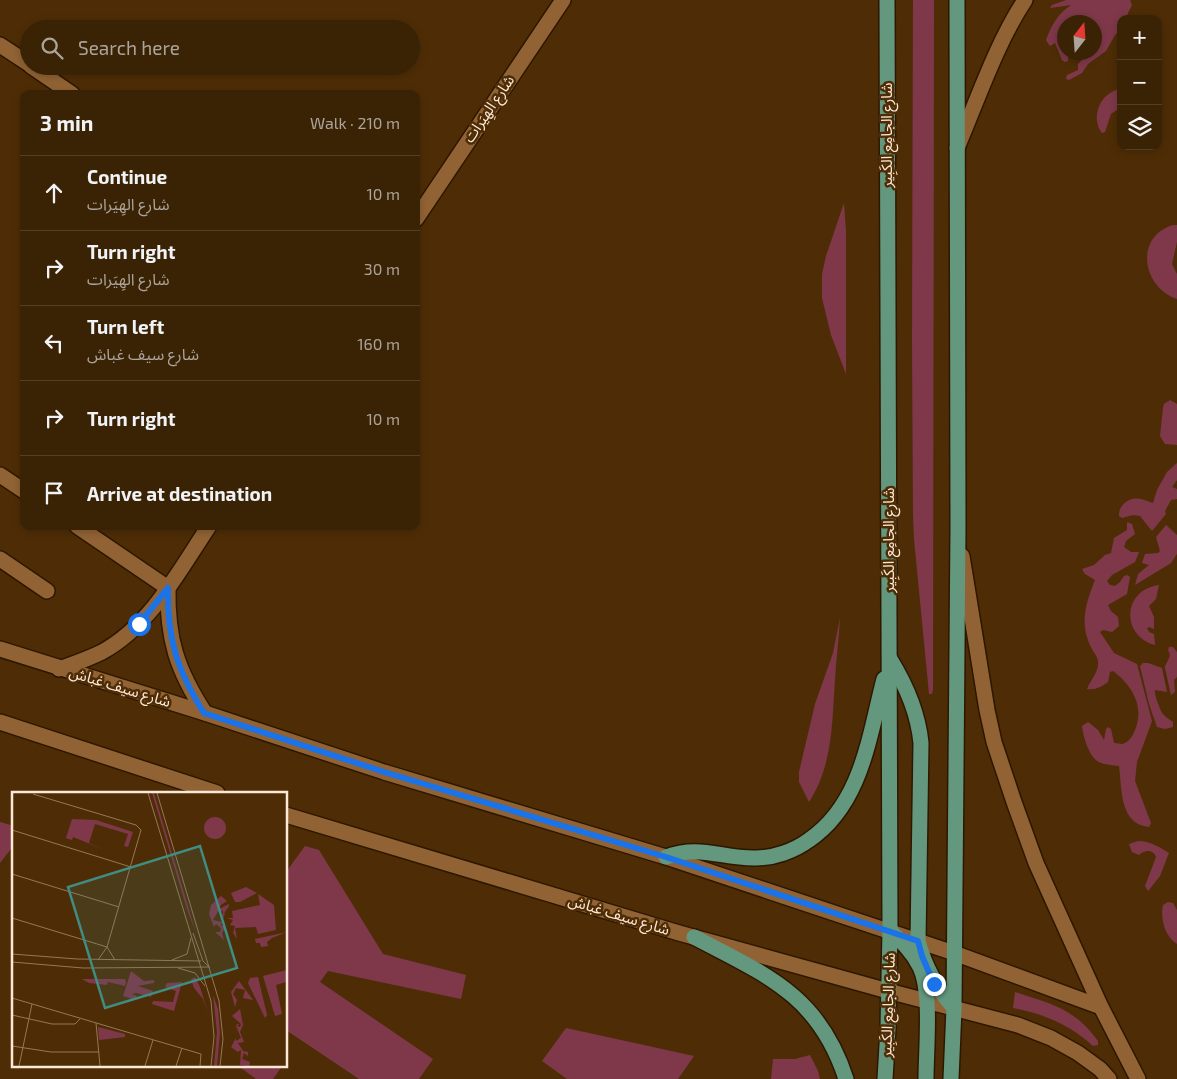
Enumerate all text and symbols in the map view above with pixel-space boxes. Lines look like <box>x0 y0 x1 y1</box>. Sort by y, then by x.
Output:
north arrow <box>1057 15 1102 60</box>
map controls <box>1117 15 1162 150</box>
button: + <box>1117 15 1162 60</box>
search box <box>20 20 420 75</box>
icon: search <box>38 34 66 62</box>
text: Search here <box>78 36 180 59</box>
button: − <box>1117 60 1162 105</box>
street label: شارع الهِيَرات <box>459 71 521 148</box>
street label: شارع الجامِع الكَبِير <box>877 82 899 188</box>
button: layers <box>1117 105 1162 150</box>
text: 3 min <box>40 110 93 135</box>
text: Walk · 210 m <box>310 113 400 132</box>
text: Continue <box>87 165 167 188</box>
icon: ahead <box>40 179 68 207</box>
text: 10 m <box>366 184 400 203</box>
text: شارع الهِيَرات <box>87 194 169 213</box>
text: Turn right <box>87 240 175 263</box>
icon: right <box>40 254 68 282</box>
text: 30 m <box>364 259 400 278</box>
text: شارع الهِيَرات <box>87 269 169 288</box>
text: Turn left <box>87 315 164 338</box>
icon: left <box>40 329 68 357</box>
text: 160 m <box>357 334 400 353</box>
text: شارع سيف غباش <box>87 344 199 363</box>
icon: right <box>40 404 68 432</box>
text: Turn right <box>87 407 175 430</box>
text: 10 m <box>366 409 400 428</box>
icon: arrive <box>40 479 68 507</box>
text: Arrive at destination <box>87 482 272 505</box>
street label: شارع الجامِع الكَبِير <box>879 487 901 593</box>
route start <box>128 613 151 636</box>
street label: شارع سيف غباش <box>66 662 173 714</box>
inset map <box>12 792 288 1066</box>
street label: شارع سيف غباش <box>565 890 672 942</box>
street label: شارع الجامِع الكَبِير <box>876 952 902 1059</box>
route end <box>923 973 946 996</box>

